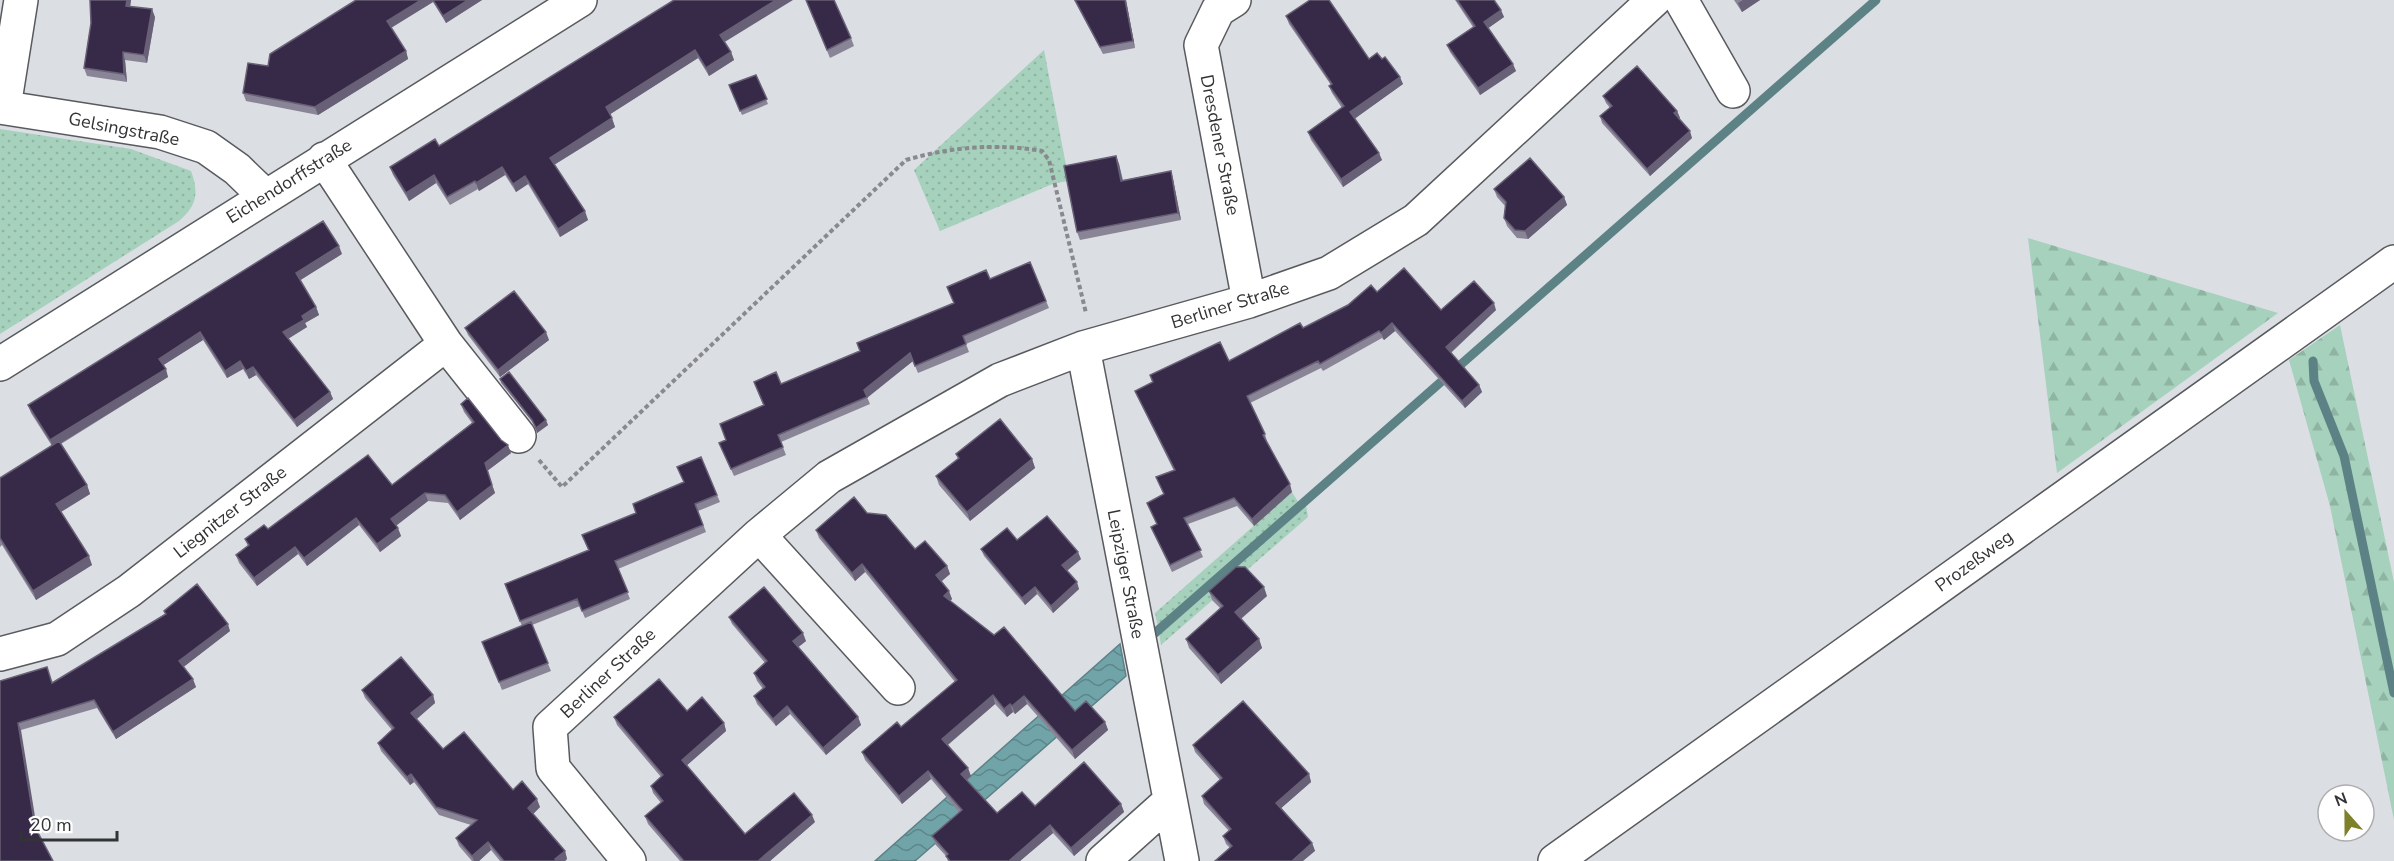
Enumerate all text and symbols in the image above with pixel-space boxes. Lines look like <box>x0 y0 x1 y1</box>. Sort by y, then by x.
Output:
street label: Dresdener Straße <box>1195 73 1245 217</box>
street label: Gelsingstraße <box>66 106 182 152</box>
street label: Eichendorffstraße <box>222 133 356 229</box>
street label: Berliner Straße <box>1168 276 1292 334</box>
street label: Liegnitzer Straße <box>168 460 292 564</box>
street label: Leipziger Straße <box>1102 507 1150 641</box>
street label: Prozeßweg <box>1930 525 2018 597</box>
street label: Berliner Straße <box>555 622 661 724</box>
north arrow <box>2316 783 2376 843</box>
text: N <box>2331 788 2351 812</box>
scale bar <box>21 804 117 842</box>
text: 20 m <box>30 813 72 837</box>

